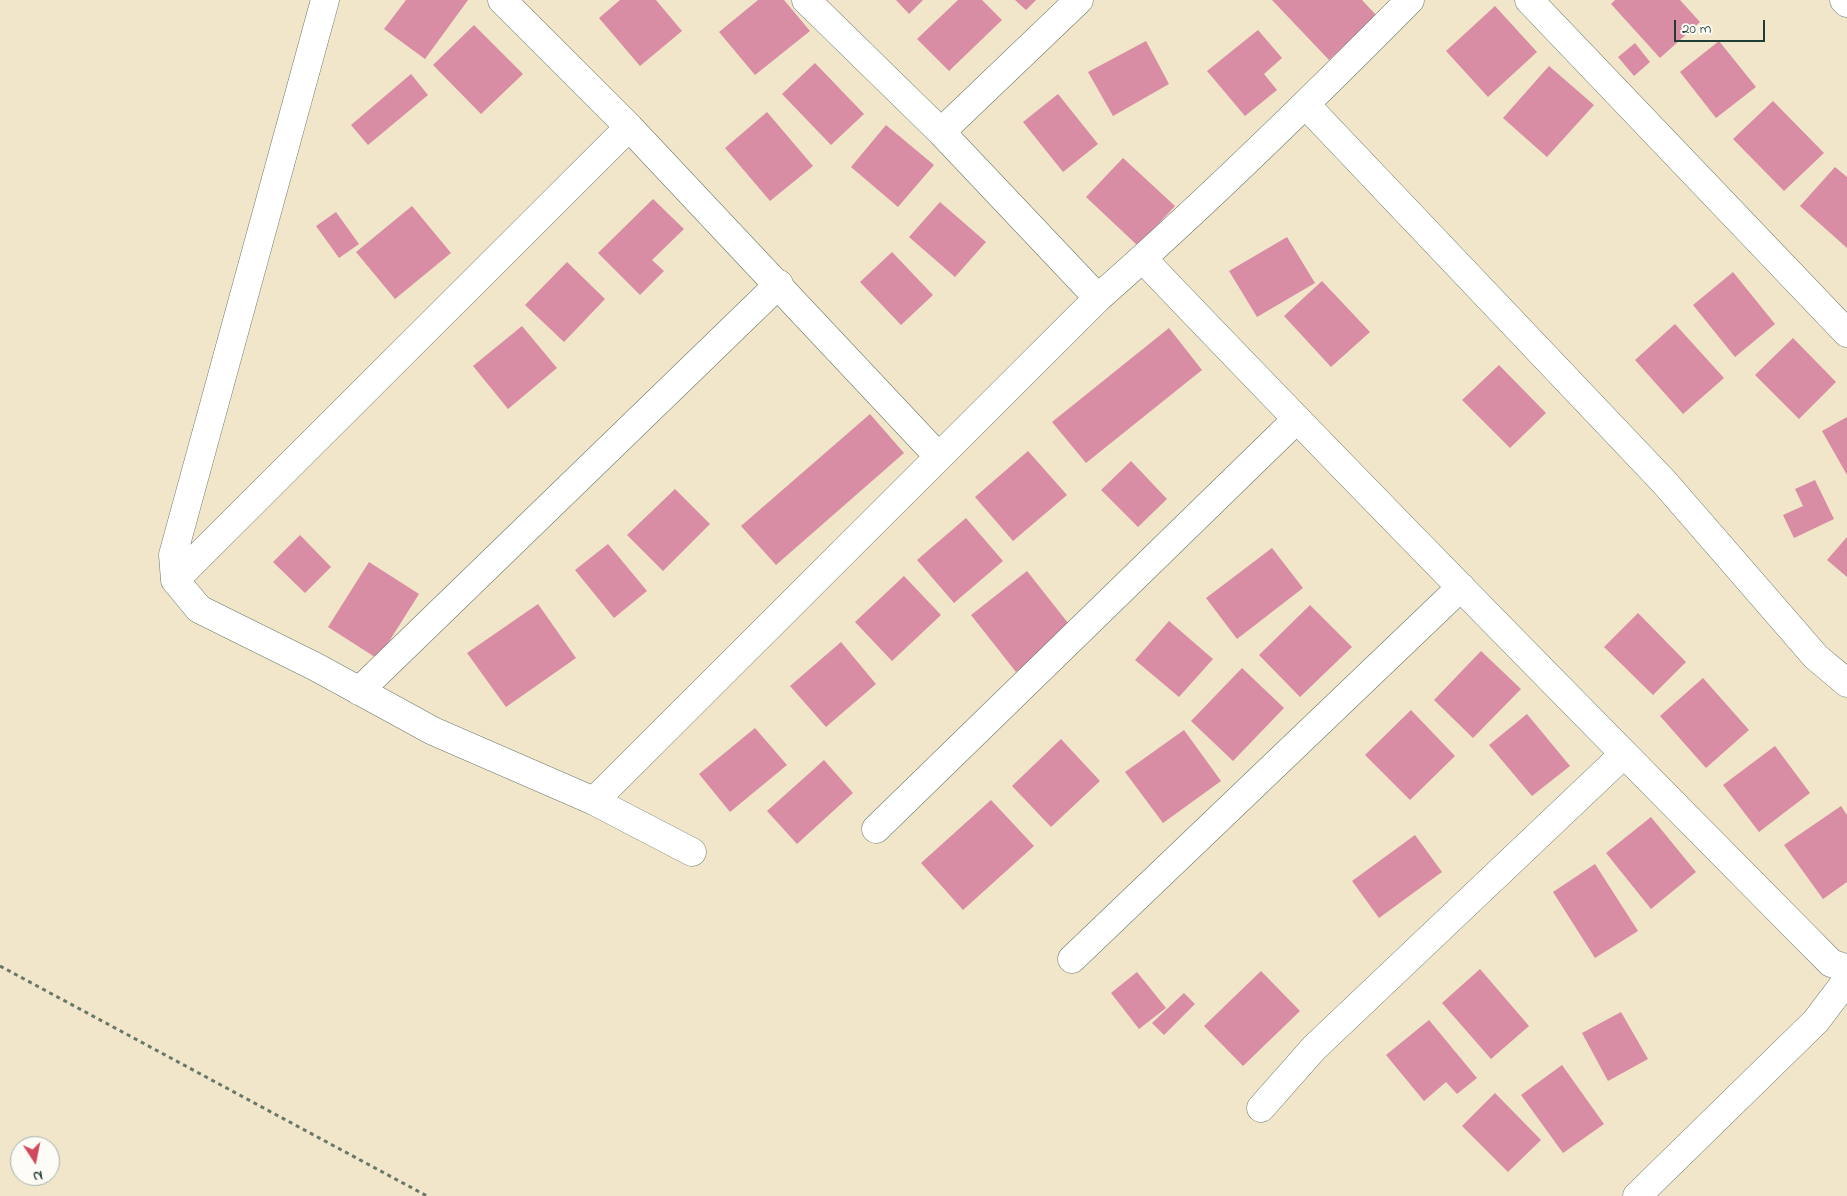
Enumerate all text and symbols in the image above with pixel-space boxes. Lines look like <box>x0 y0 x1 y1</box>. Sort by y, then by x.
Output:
scale bar <box>1677 10 1768 42</box>
text: 20 m <box>1682 18 1711 40</box>
north arrow <box>10 1136 60 1186</box>
text: N <box>31 1164 44 1186</box>

